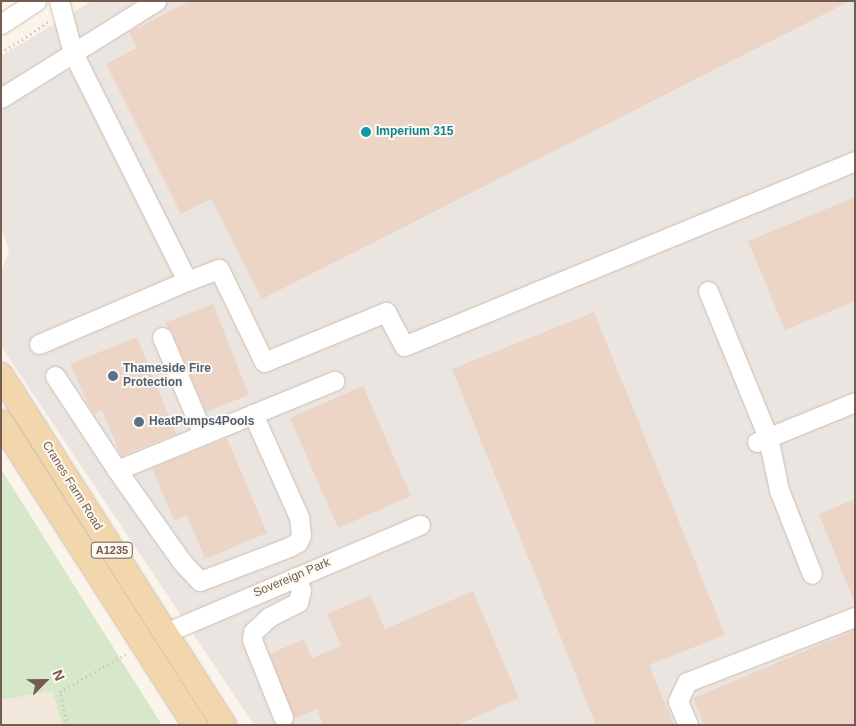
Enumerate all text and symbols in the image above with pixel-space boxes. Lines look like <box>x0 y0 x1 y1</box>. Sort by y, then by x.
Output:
place label: Imperium 315 <box>376 125 453 139</box>
marker: Imperium 315 <box>360 126 372 138</box>
place label: Thameside Fire Protection <box>123 362 211 390</box>
marker: Thameside Fire Protection <box>107 370 119 382</box>
place label: HeatPumps4Pools <box>149 415 254 429</box>
marker: HeatPumps4Pools <box>133 416 145 428</box>
street label: Cranes Farm Road <box>39 439 105 533</box>
road number: A1235 <box>91 542 133 558</box>
street label: Sovereign Park <box>251 555 333 601</box>
north arrow <box>20 656 70 706</box>
text: N <box>49 667 68 683</box>

